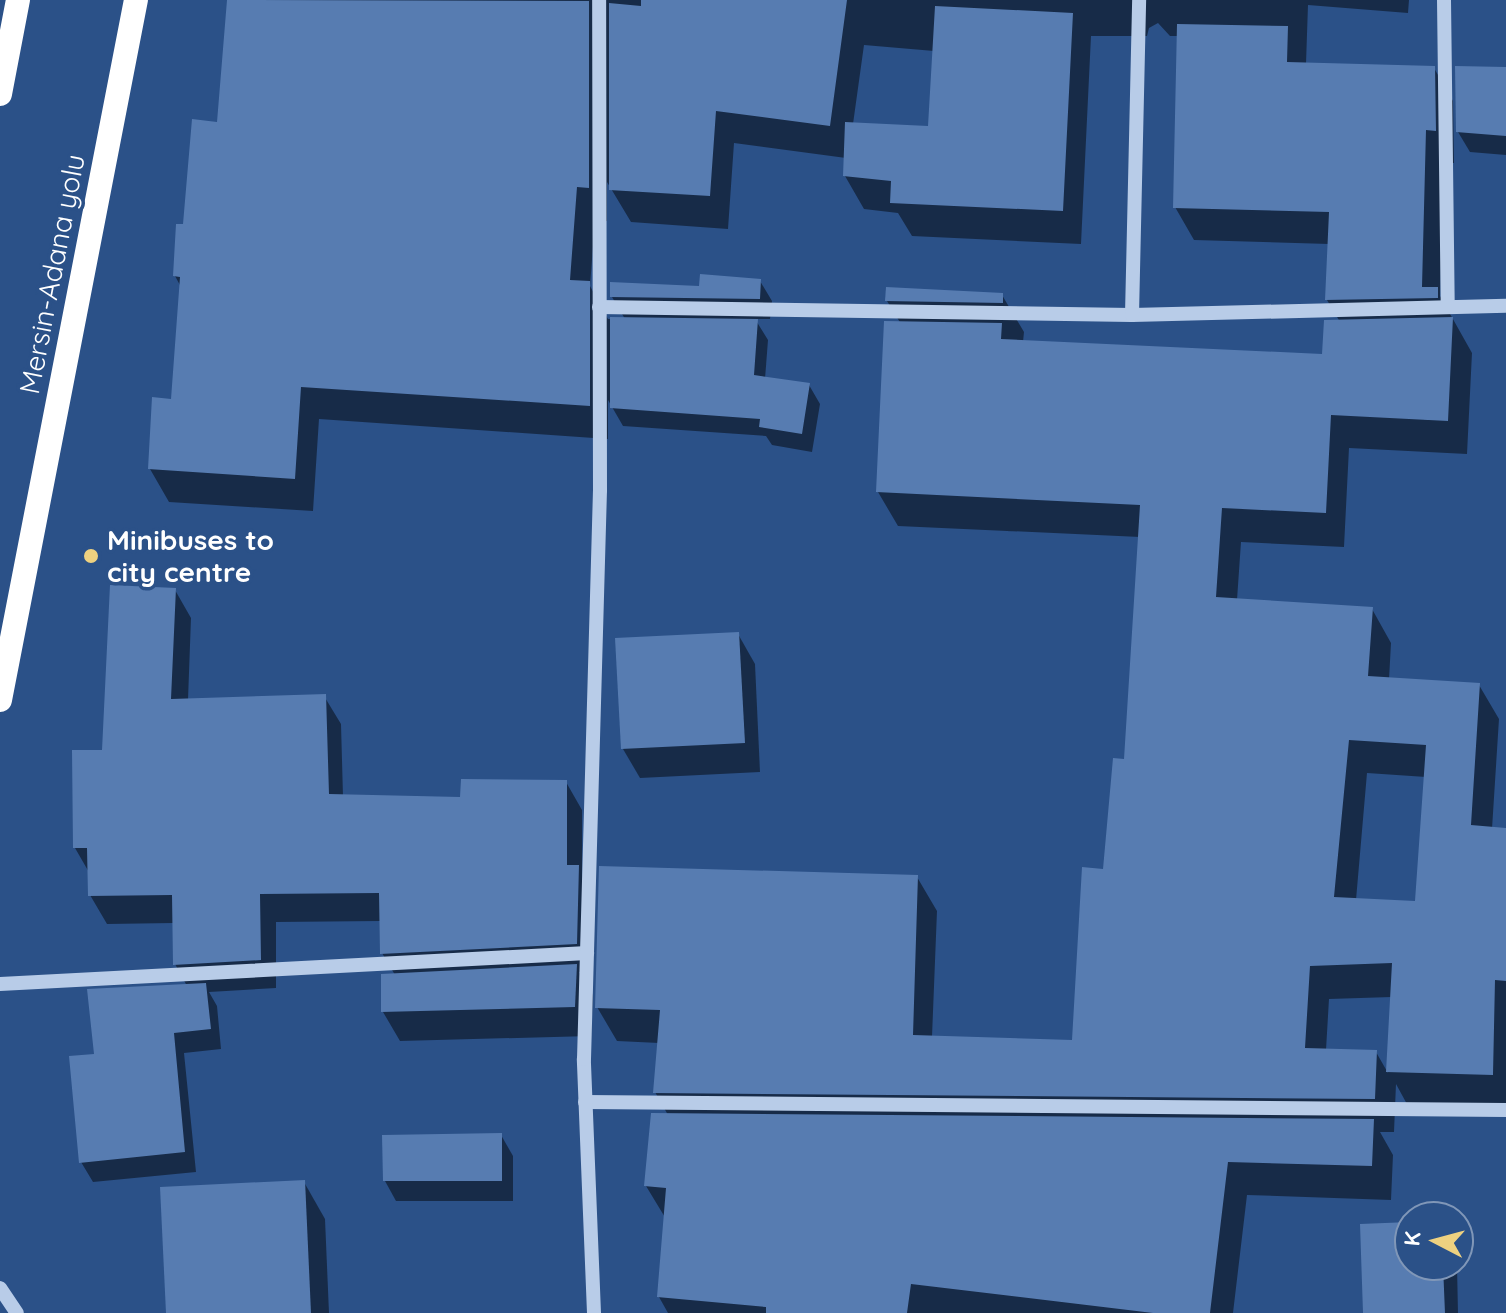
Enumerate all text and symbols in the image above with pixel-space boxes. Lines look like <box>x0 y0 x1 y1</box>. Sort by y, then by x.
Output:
street label: Mersin-Adana yolu <box>12 151 92 397</box>
place label: Minibuses to city centre <box>107 523 274 589</box>
marker: Minibuses to city centre <box>82 547 100 565</box>
north arrow <box>1394 1201 1474 1281</box>
text: K <box>1397 1230 1427 1247</box>

